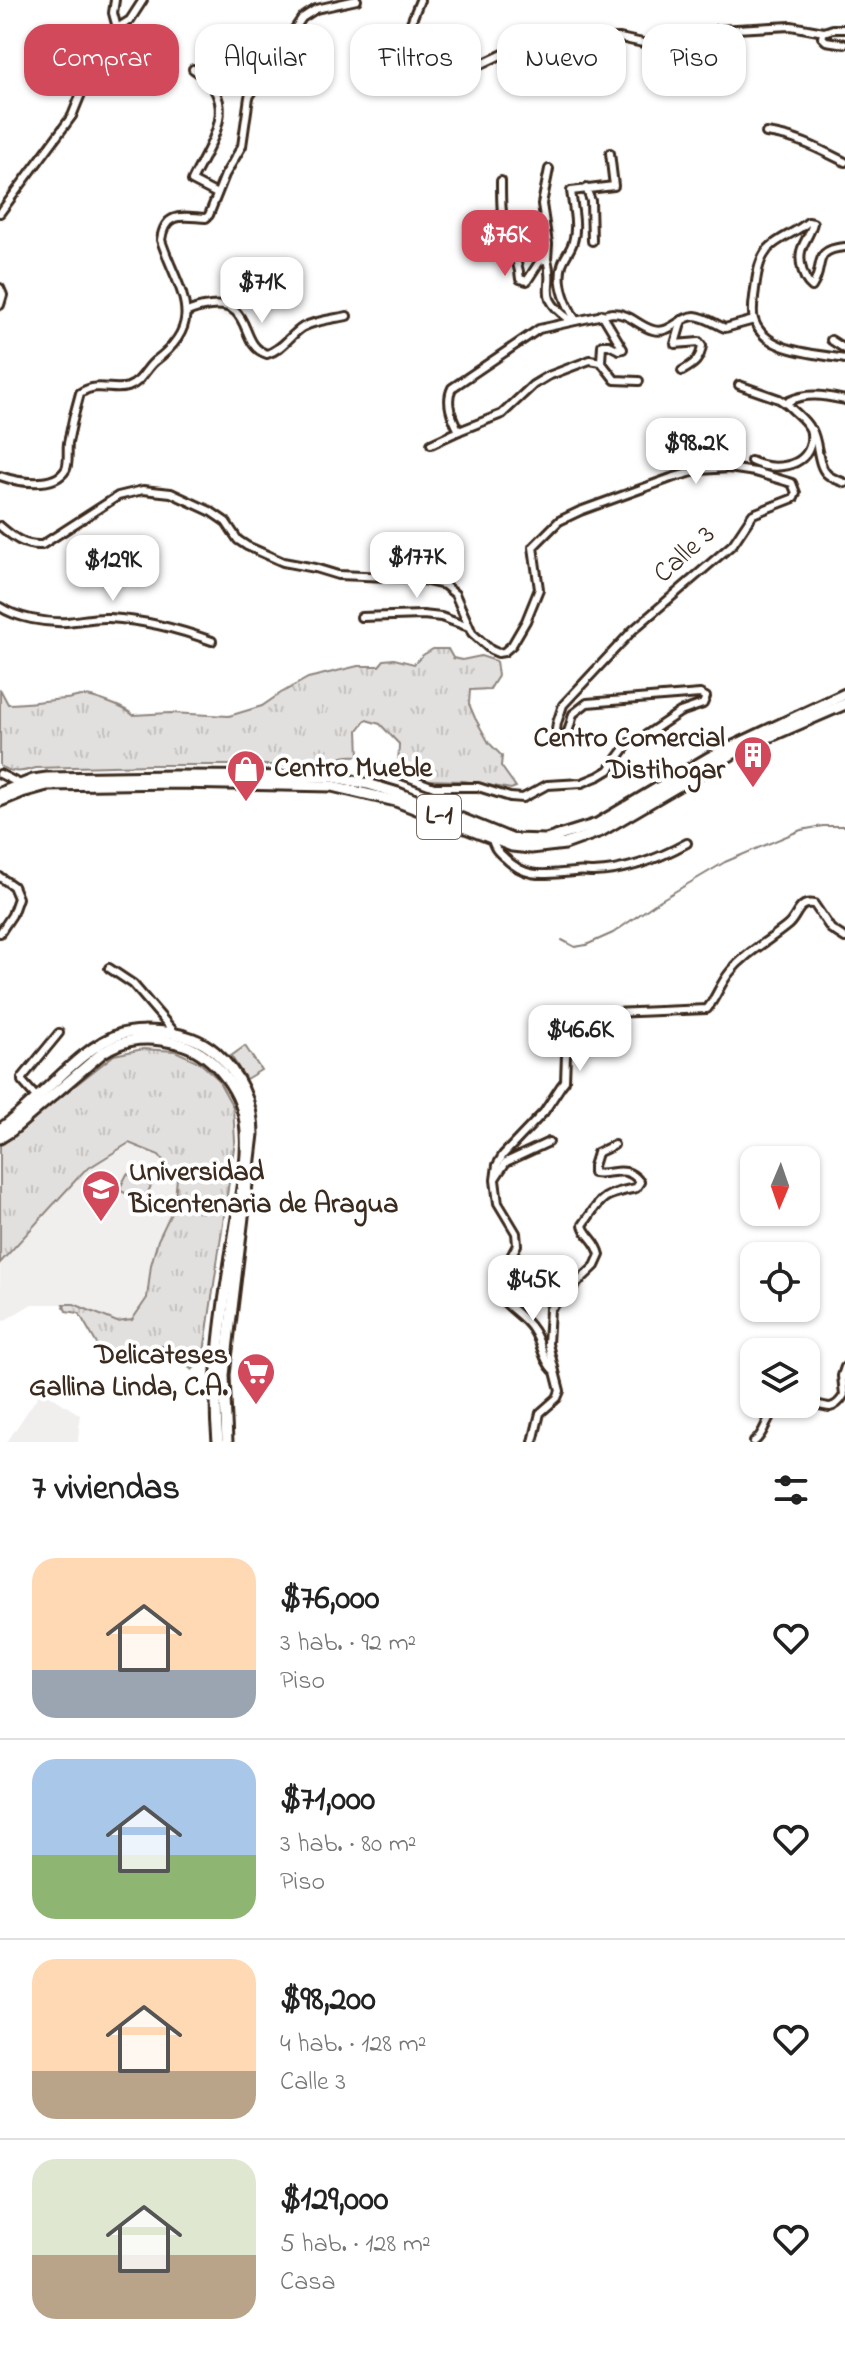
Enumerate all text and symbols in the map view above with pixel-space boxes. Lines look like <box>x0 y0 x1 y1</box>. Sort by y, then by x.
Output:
chip: Comprar <box>24 24 179 96</box>
chip: Alquilar <box>195 24 334 96</box>
chip: Filtros <box>350 24 481 96</box>
chip: Nuevo <box>497 24 626 96</box>
chip: Piso <box>642 24 746 96</box>
pin: $76K <box>458 210 552 278</box>
text: $76K <box>480 217 530 255</box>
pin: $71K <box>215 257 309 325</box>
text: $71K <box>238 264 286 302</box>
pin: $98.2K <box>631 418 761 486</box>
text: $98.2K <box>664 425 728 463</box>
street label: Calle 3 <box>645 516 725 594</box>
pin: $177K <box>361 532 473 600</box>
pin: $129K <box>57 535 169 603</box>
text: $177K <box>388 539 446 577</box>
text: $129K <box>84 542 142 580</box>
place label: Centro Comercial Distihogar <box>533 719 726 793</box>
building icon: Centro Comercial Distihogar <box>732 734 774 789</box>
shop icon: Centro Mueble <box>225 748 267 803</box>
place label: Centro Mueble <box>274 749 433 790</box>
road number: L-1 <box>417 795 461 839</box>
pin: $46.6K <box>515 1005 645 1073</box>
text: $46.6K <box>546 1012 614 1050</box>
north arrow <box>740 1146 820 1226</box>
map controls <box>740 1146 820 1418</box>
place label: Universidad Bicentenaria de Aragua <box>127 1153 398 1227</box>
school or university icon: Universidad Bicentenaria de Aragua <box>80 1168 122 1223</box>
button: locate <box>740 1242 820 1322</box>
pin: $45K <box>486 1255 580 1323</box>
text: $45K <box>506 1262 560 1300</box>
place label: Delicateses Gallina Linda, C.A. <box>29 1336 228 1409</box>
button: layers <box>740 1338 820 1418</box>
supermarket icon: Delicateses Gallina Linda, C.A. <box>235 1351 277 1406</box>
text: 7 viviendas <box>32 1465 180 1515</box>
icon: filters <box>769 1468 813 1512</box>
text: $76,000 <box>280 1575 379 1625</box>
icon: home <box>96 1590 192 1686</box>
icon: heart <box>769 1616 813 1660</box>
text: 3 hab. · 92 m² <box>280 1625 416 1663</box>
text: Piso <box>280 1663 325 1701</box>
text: $71,000 <box>280 1776 375 1826</box>
icon: home <box>96 1791 192 1887</box>
icon: heart <box>769 1817 813 1861</box>
text: 3 hab. · 80 m² <box>280 1826 417 1864</box>
text: Piso <box>280 1864 325 1902</box>
text: $98,200 <box>280 1976 376 2026</box>
icon: home <box>96 1991 192 2087</box>
icon: heart <box>769 2017 813 2061</box>
text: 4 hab. · 128 m² <box>280 2026 427 2064</box>
text: Calle 3 <box>280 2064 346 2102</box>
text: $129,000 <box>280 2176 388 2226</box>
icon: home <box>96 2191 192 2287</box>
icon: heart <box>769 2217 813 2261</box>
text: 5 hab. · 128 m² <box>280 2226 431 2264</box>
text: Casa <box>280 2264 336 2302</box>

